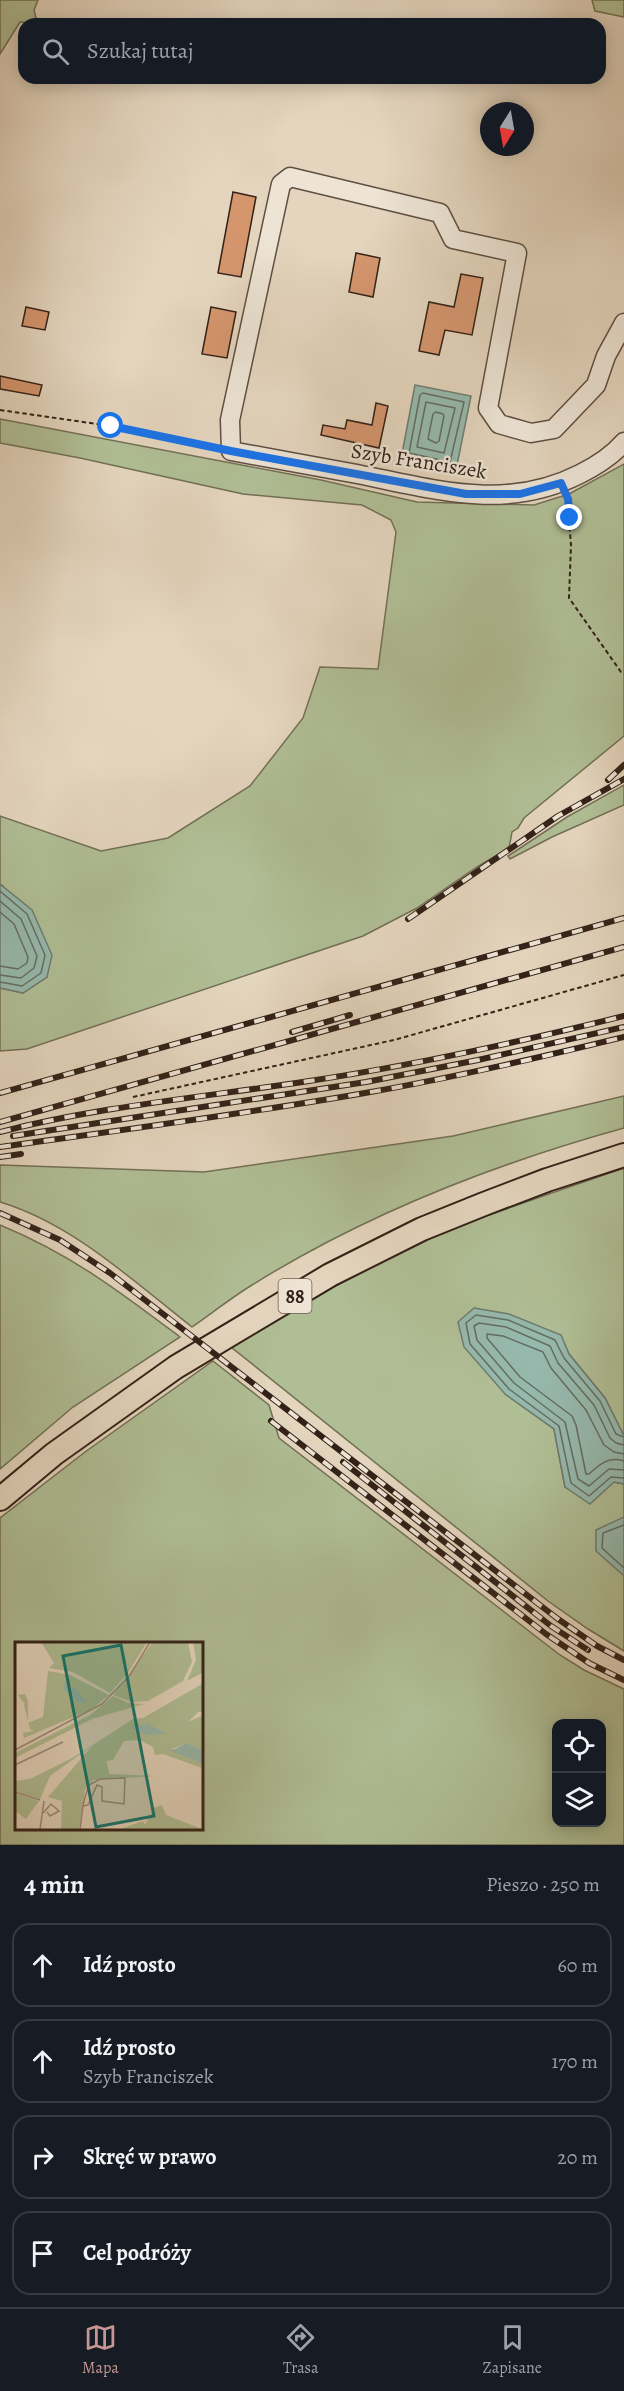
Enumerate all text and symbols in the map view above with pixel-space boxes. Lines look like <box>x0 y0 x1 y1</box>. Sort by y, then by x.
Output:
search box <box>18 18 606 84</box>
icon: search <box>39 35 72 68</box>
text: Szukaj tutaj <box>87 36 193 66</box>
north arrow <box>480 102 534 156</box>
route start <box>97 412 123 438</box>
street label: Szyb Franciszek <box>349 436 490 486</box>
route end <box>556 504 582 530</box>
road number: 88 <box>278 1279 312 1313</box>
inset map <box>15 1642 202 1830</box>
map controls <box>552 1719 606 1827</box>
button: locate <box>552 1719 606 1773</box>
button: layers <box>552 1773 606 1827</box>
text: 4 min <box>24 1867 85 1902</box>
text: Pieszo · 250 m <box>486 1871 600 1898</box>
icon: ahead <box>26 1949 59 1982</box>
text: Idź prosto <box>83 1950 176 1980</box>
text: 60 m <box>558 1952 598 1979</box>
text: Idź prosto <box>83 2033 176 2063</box>
icon: ahead <box>26 2045 59 2078</box>
text: 170 m <box>552 2048 598 2075</box>
text: Szyb Franciszek <box>83 2063 214 2090</box>
icon: right <box>26 2141 59 2174</box>
text: Skręć w prawo <box>83 2142 217 2172</box>
text: 20 m <box>557 2144 598 2171</box>
icon: arrive <box>26 2237 59 2270</box>
text: Cel podróży <box>83 2238 191 2268</box>
tab: Mapa <box>82 2321 119 2379</box>
tab: Trasa <box>283 2321 319 2379</box>
tab: Zapisane <box>483 2321 542 2379</box>

